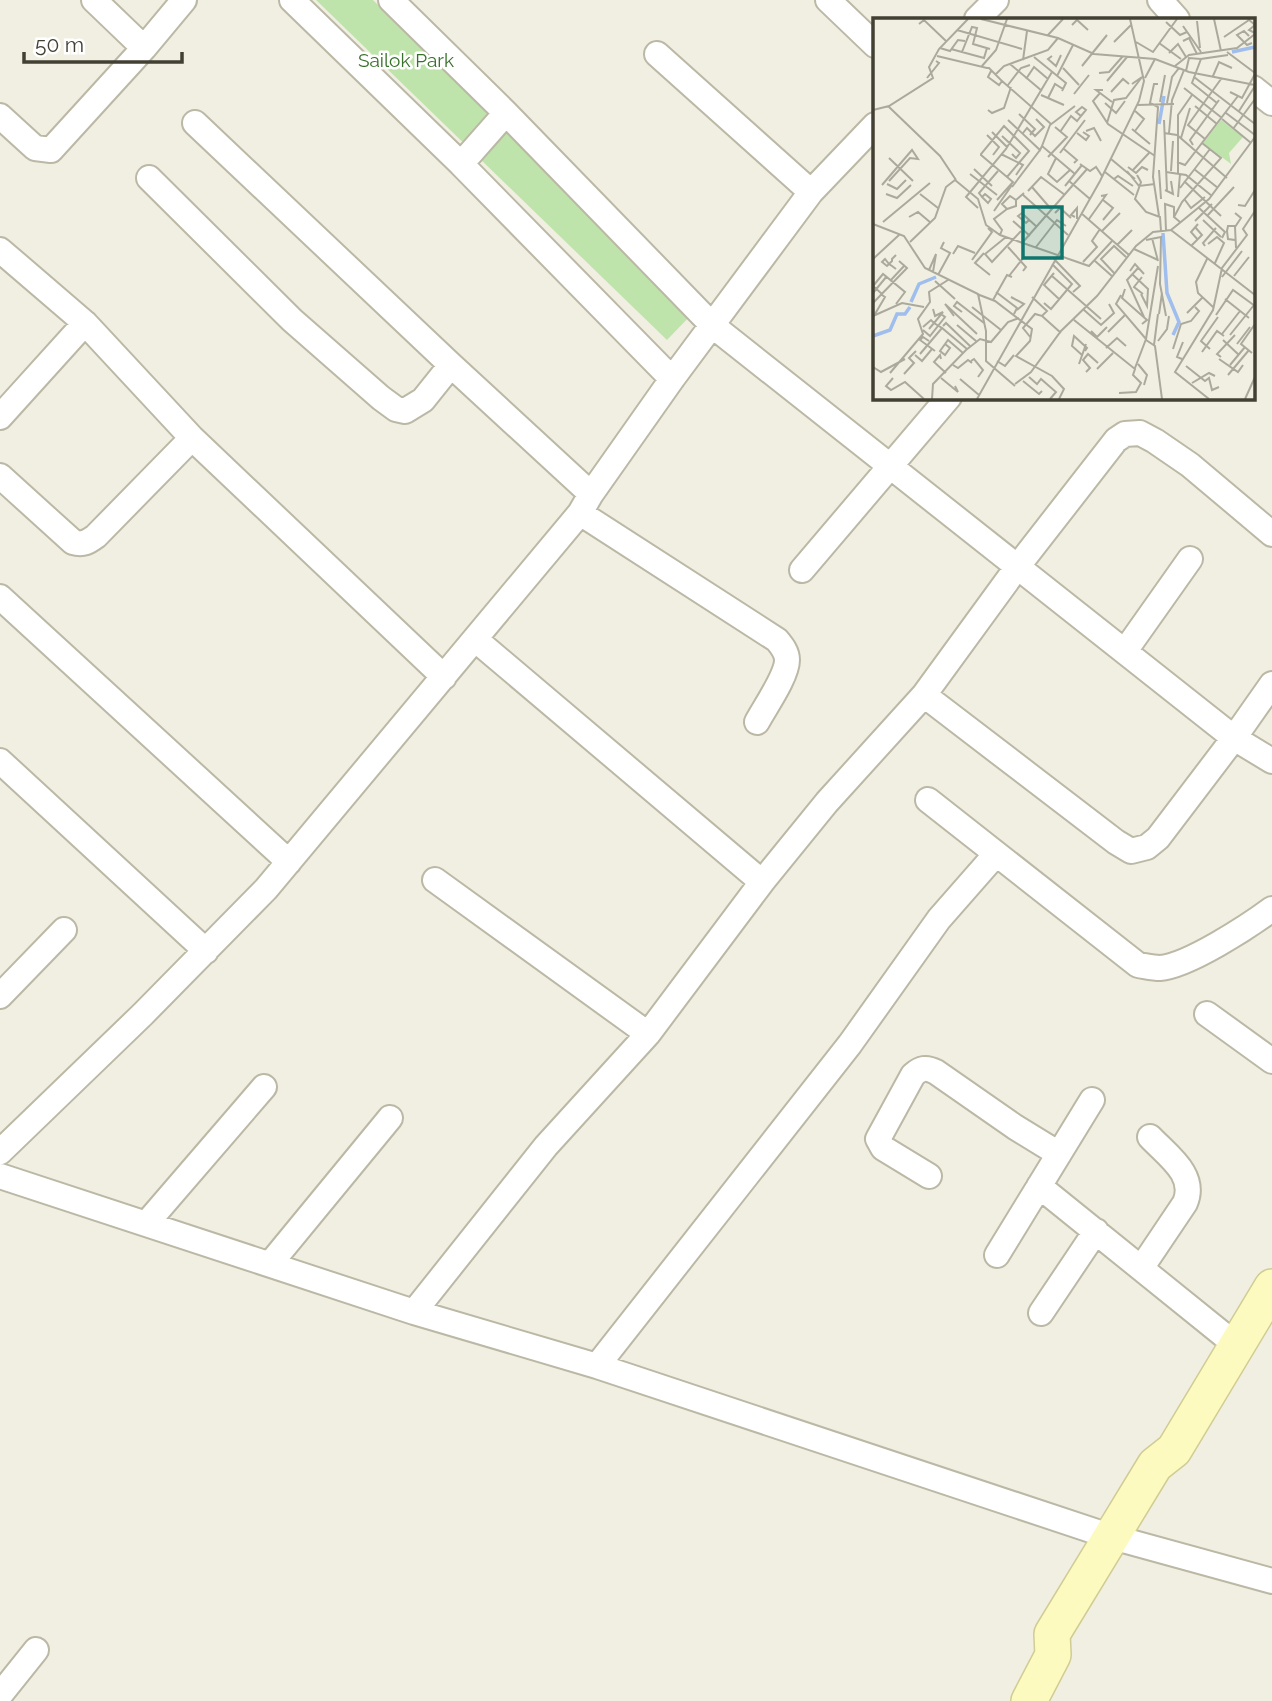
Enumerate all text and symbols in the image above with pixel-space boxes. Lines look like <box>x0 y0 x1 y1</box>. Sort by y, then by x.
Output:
inset map <box>873 18 1254 399</box>
scale bar <box>24 21 182 65</box>
text: 50 m <box>35 32 84 57</box>
park label: Sailok Park <box>358 49 454 71</box>

